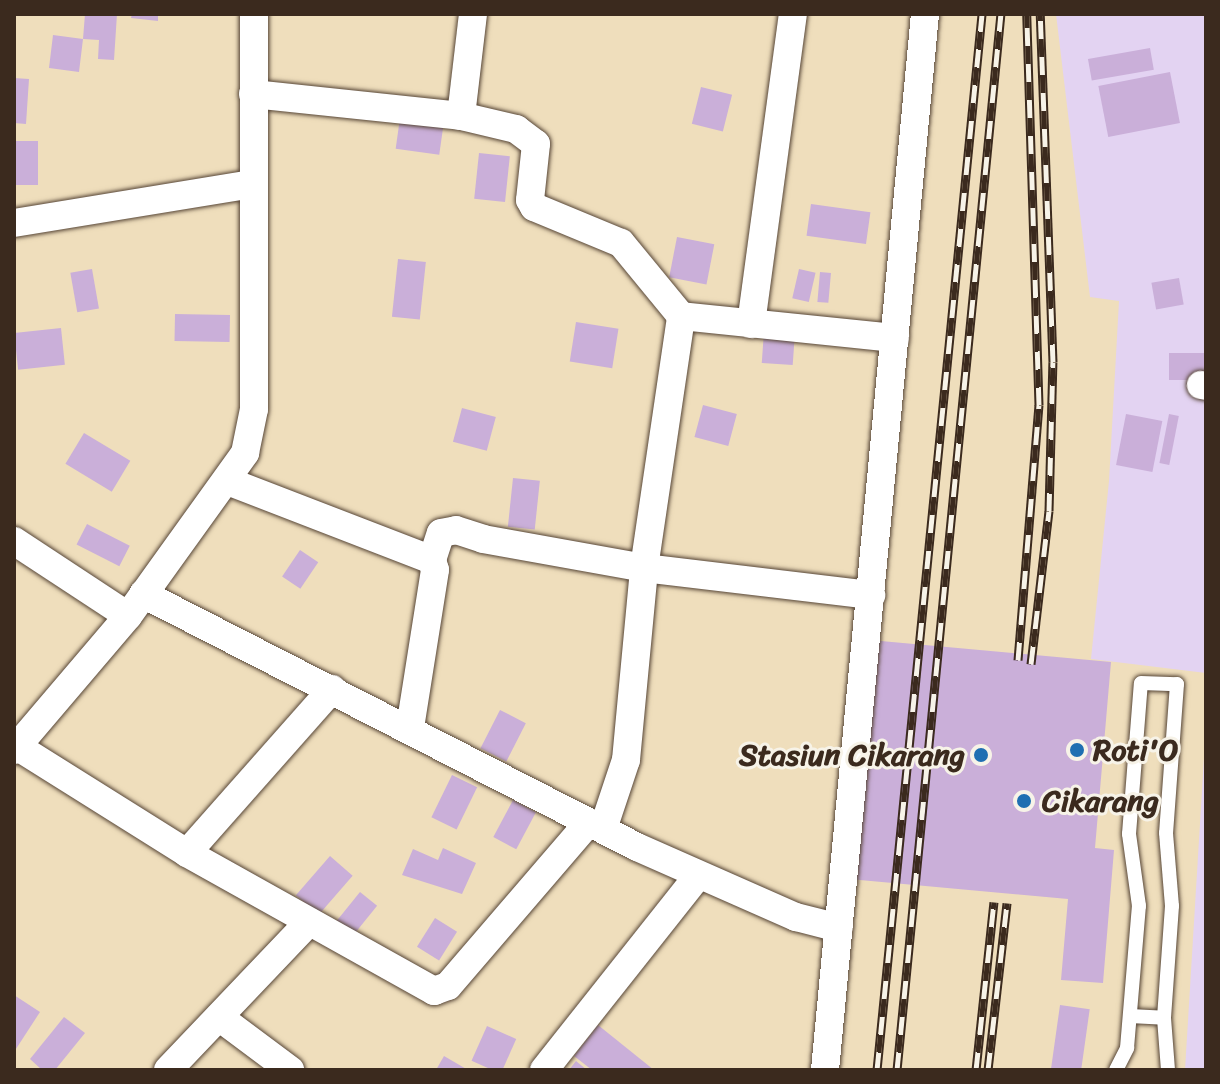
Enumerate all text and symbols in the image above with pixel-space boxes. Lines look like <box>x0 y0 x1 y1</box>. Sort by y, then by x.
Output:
place label: Roti'O <box>1093 732 1179 768</box>
place label: Stasiun Cikarang <box>739 737 965 773</box>
marker: Roti'O <box>1068 741 1086 759</box>
marker: Stasiun Cikarang <box>972 746 990 764</box>
place label: Cikarang <box>1042 783 1159 819</box>
marker: Cikarang <box>1013 790 1035 812</box>

